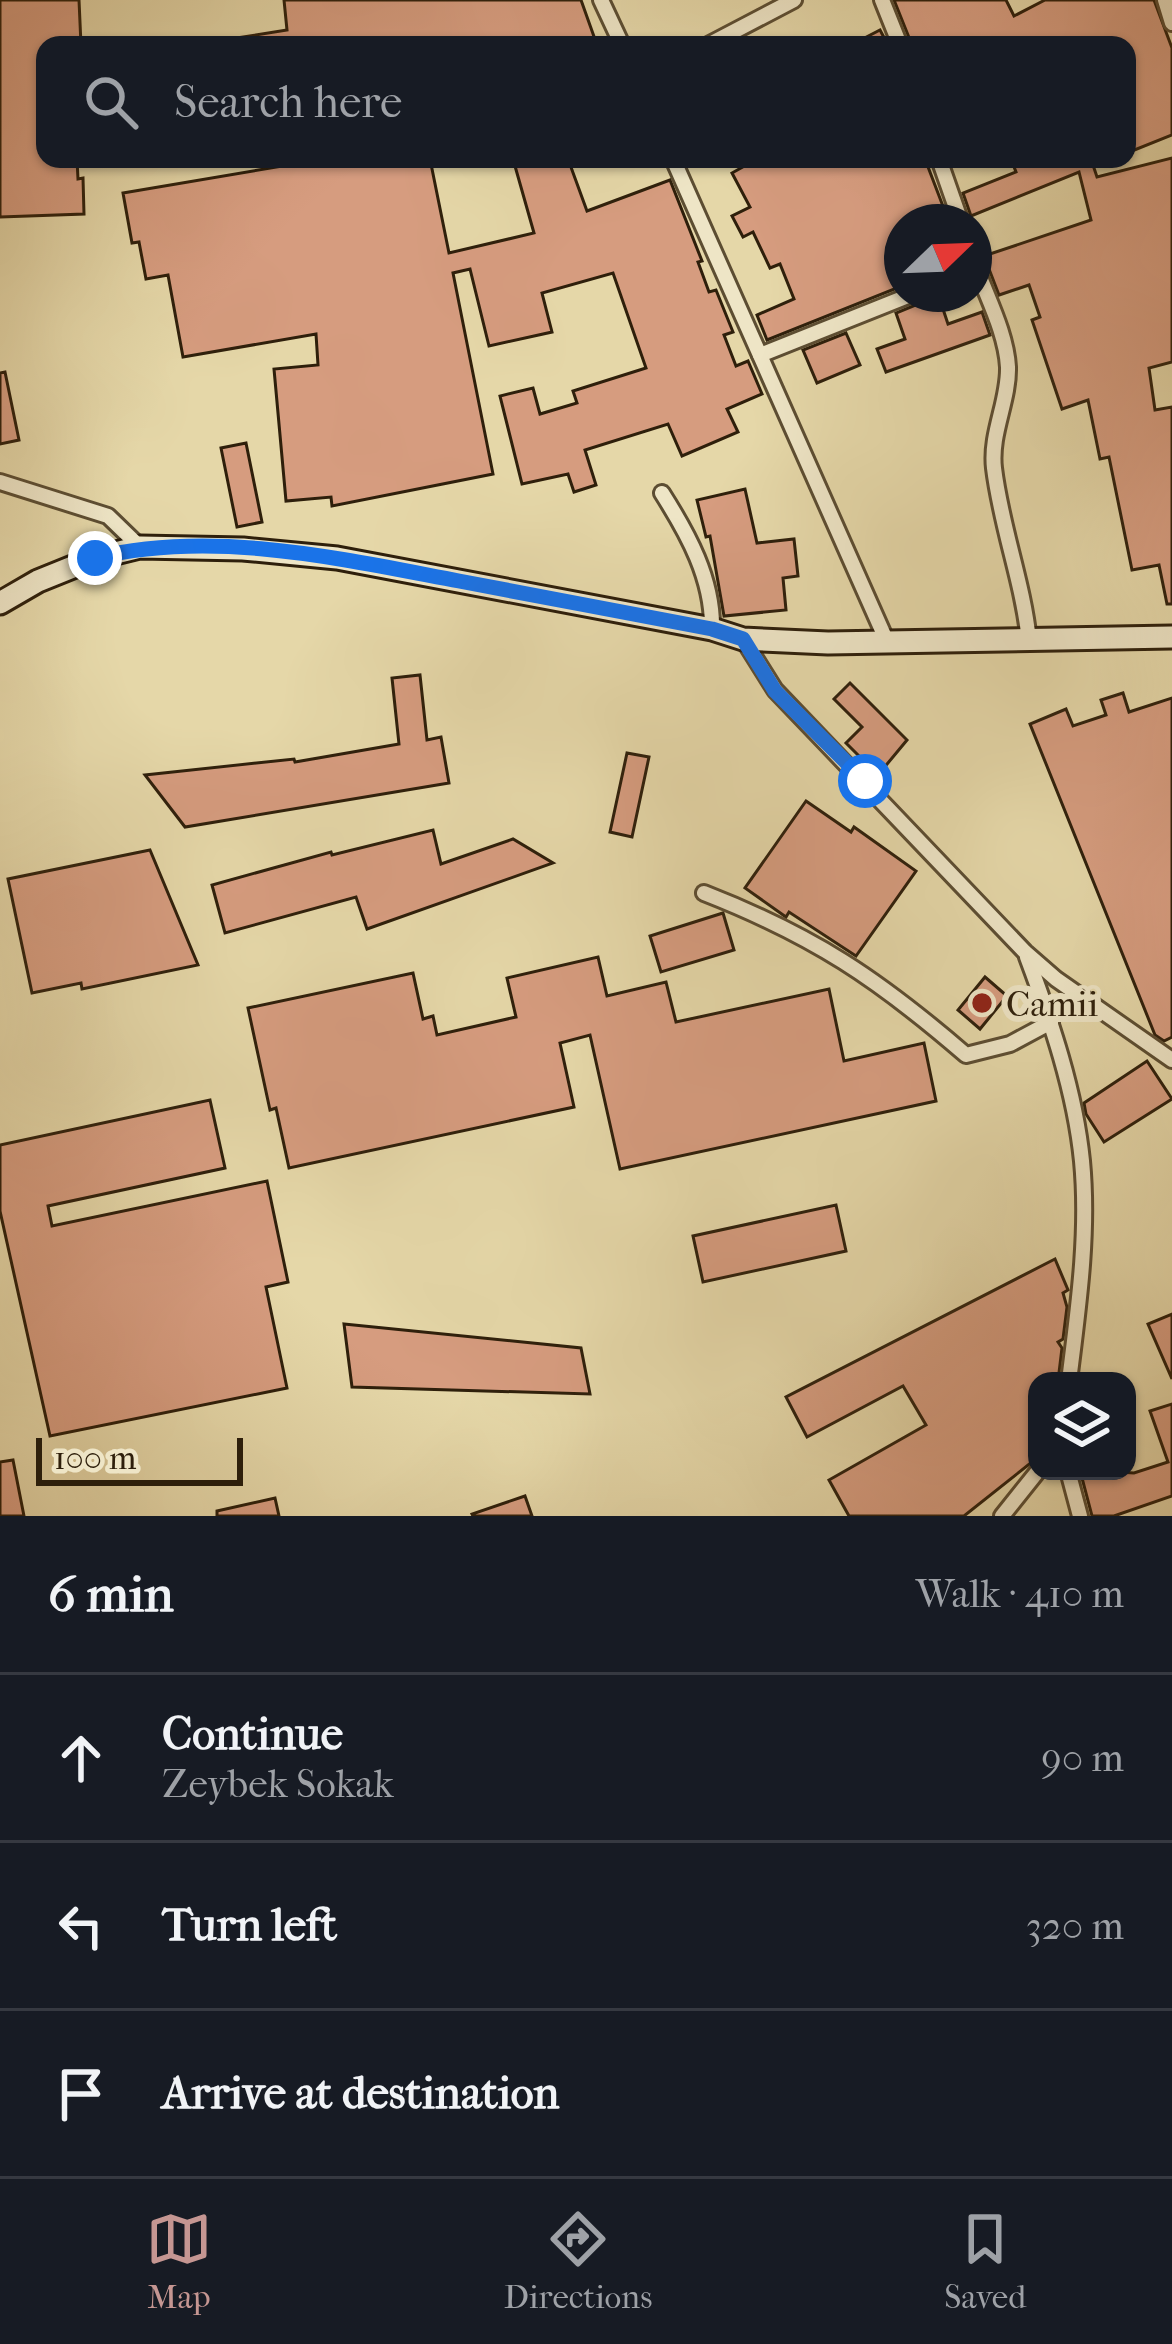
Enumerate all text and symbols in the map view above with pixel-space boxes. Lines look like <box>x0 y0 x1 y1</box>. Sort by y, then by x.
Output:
search box <box>36 36 1136 168</box>
icon: search <box>78 69 144 135</box>
text: Search here <box>174 76 402 129</box>
north arrow <box>884 204 992 312</box>
route end <box>68 531 122 585</box>
route start <box>838 754 892 808</box>
place label: Camii <box>1006 983 1098 1025</box>
marker: Camii <box>969 990 995 1016</box>
map controls <box>1028 1372 1136 1480</box>
button: layers <box>1028 1372 1136 1480</box>
scale bar <box>36 1432 243 1485</box>
text: 100 m <box>54 1439 137 1478</box>
text: 6 min <box>48 1564 174 1624</box>
text: Walk · 410 m <box>916 1571 1124 1617</box>
text: Continue <box>162 1708 343 1761</box>
icon: ahead <box>48 1725 114 1791</box>
text: 90 m <box>1041 1735 1124 1781</box>
text: Zeybek Sokak <box>162 1761 394 1807</box>
icon: left <box>48 1893 114 1959</box>
text: Turn left <box>162 1899 337 1952</box>
text: 320 m <box>1026 1903 1124 1949</box>
icon: arrive <box>48 2061 114 2127</box>
text: Arrive at destination <box>162 2067 559 2120</box>
tab: Map <box>146 2206 212 2317</box>
tab: Directions <box>504 2206 652 2317</box>
tab: Saved <box>944 2206 1026 2317</box>

